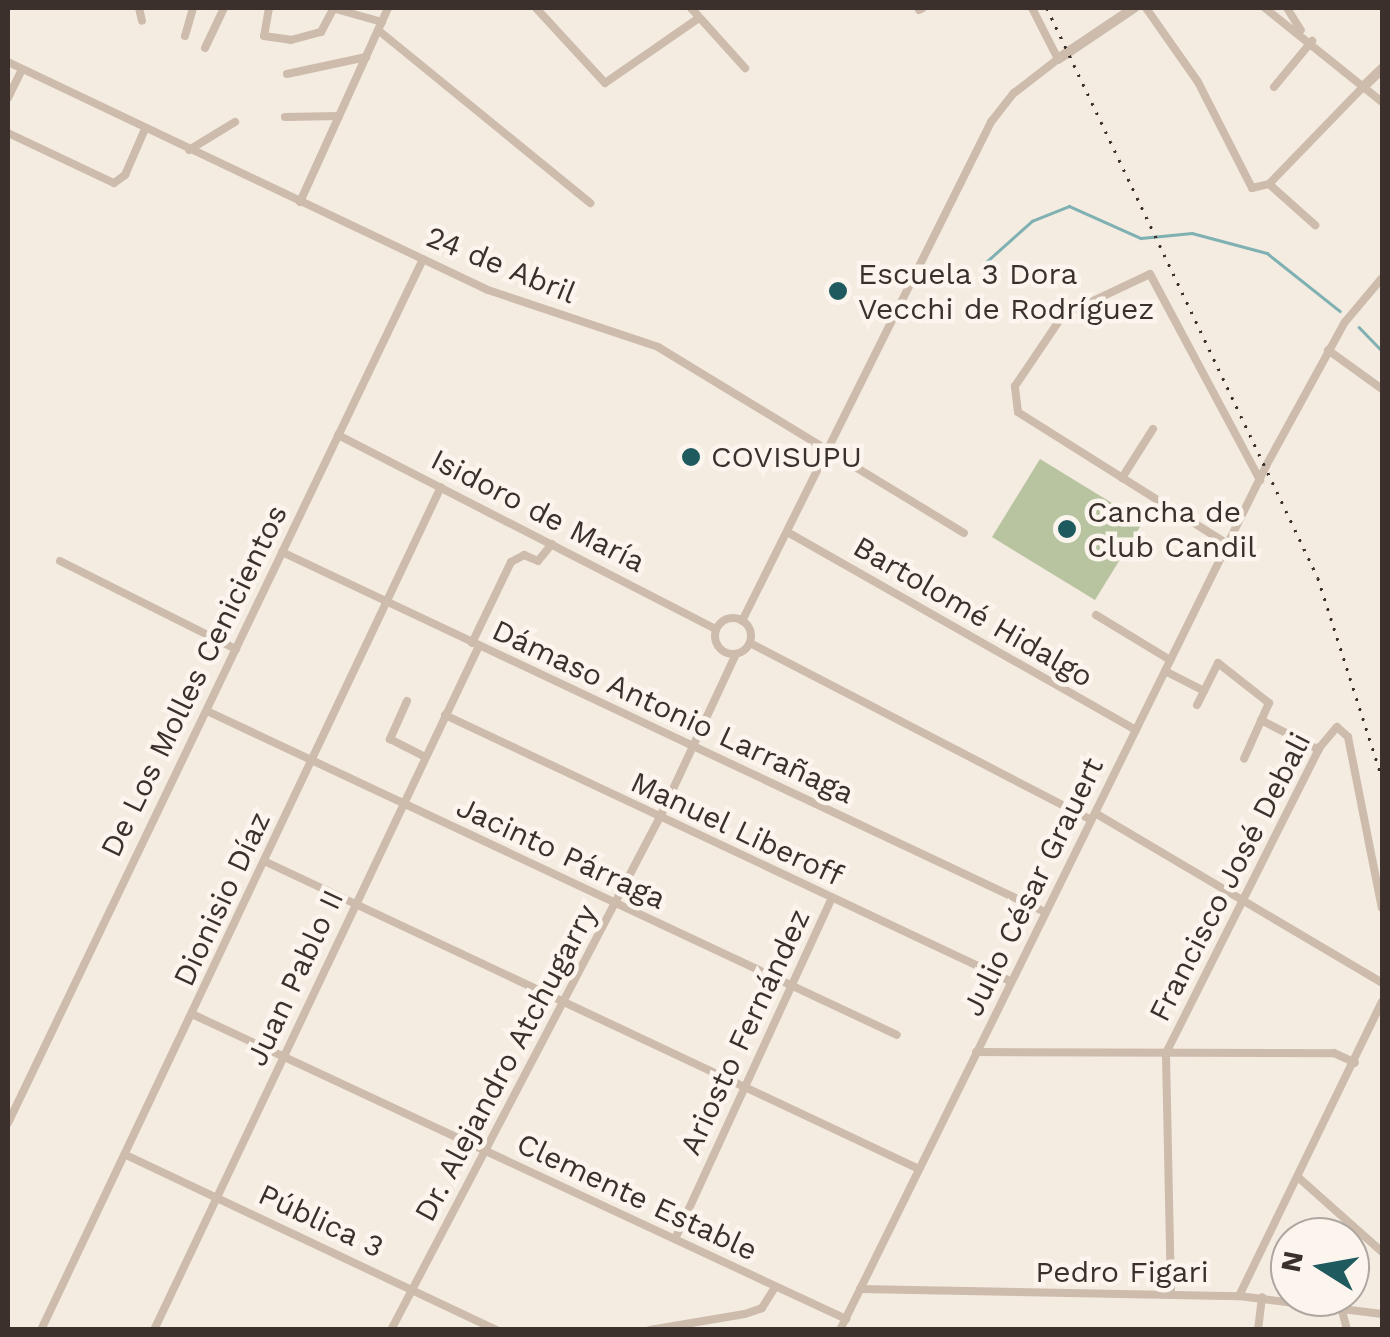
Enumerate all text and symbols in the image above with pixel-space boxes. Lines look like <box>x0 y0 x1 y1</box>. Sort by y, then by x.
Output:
street label: 24 de Abril <box>420 218 582 312</box>
place label: Escuela 3 Dora Vecchi de Rodríguez <box>858 256 1154 326</box>
marker: Escuela 3 Dora Vecchi de Rodríguez <box>827 280 849 302</box>
place label: COVISUPU <box>711 439 862 475</box>
street label: Isidoro de María <box>425 442 651 580</box>
marker: COVISUPU <box>680 446 702 468</box>
place label: Cancha de Club Candil <box>1087 494 1256 564</box>
street label: De Los Molles Cenicientos <box>93 499 295 863</box>
marker: Cancha de Club Candil <box>1056 518 1078 540</box>
street label: Bartolomé Hidalgo <box>847 529 1099 695</box>
street label: Dámaso Antonio Larrañaga <box>486 612 860 812</box>
street label: Francisco José Debali <box>1141 726 1319 1028</box>
street label: Julio César Grauert <box>955 751 1111 1023</box>
street label: Manuel Liberoff <box>625 764 849 894</box>
street label: Jacinto Párraga <box>451 789 671 917</box>
street label: Dionisio Díaz <box>166 806 278 992</box>
street label: Juan Pablo II <box>238 884 352 1072</box>
street label: Dr. Alejandro Atchugarry <box>406 897 606 1229</box>
street label: Ariosto Fernández <box>672 903 818 1161</box>
street label: Clemente Estable <box>511 1125 763 1269</box>
street label: Pública 3 <box>253 1176 389 1266</box>
north arrow <box>1270 1217 1370 1317</box>
text: N <box>1274 1248 1310 1275</box>
street label: Pedro Figari <box>1035 1254 1209 1290</box>

